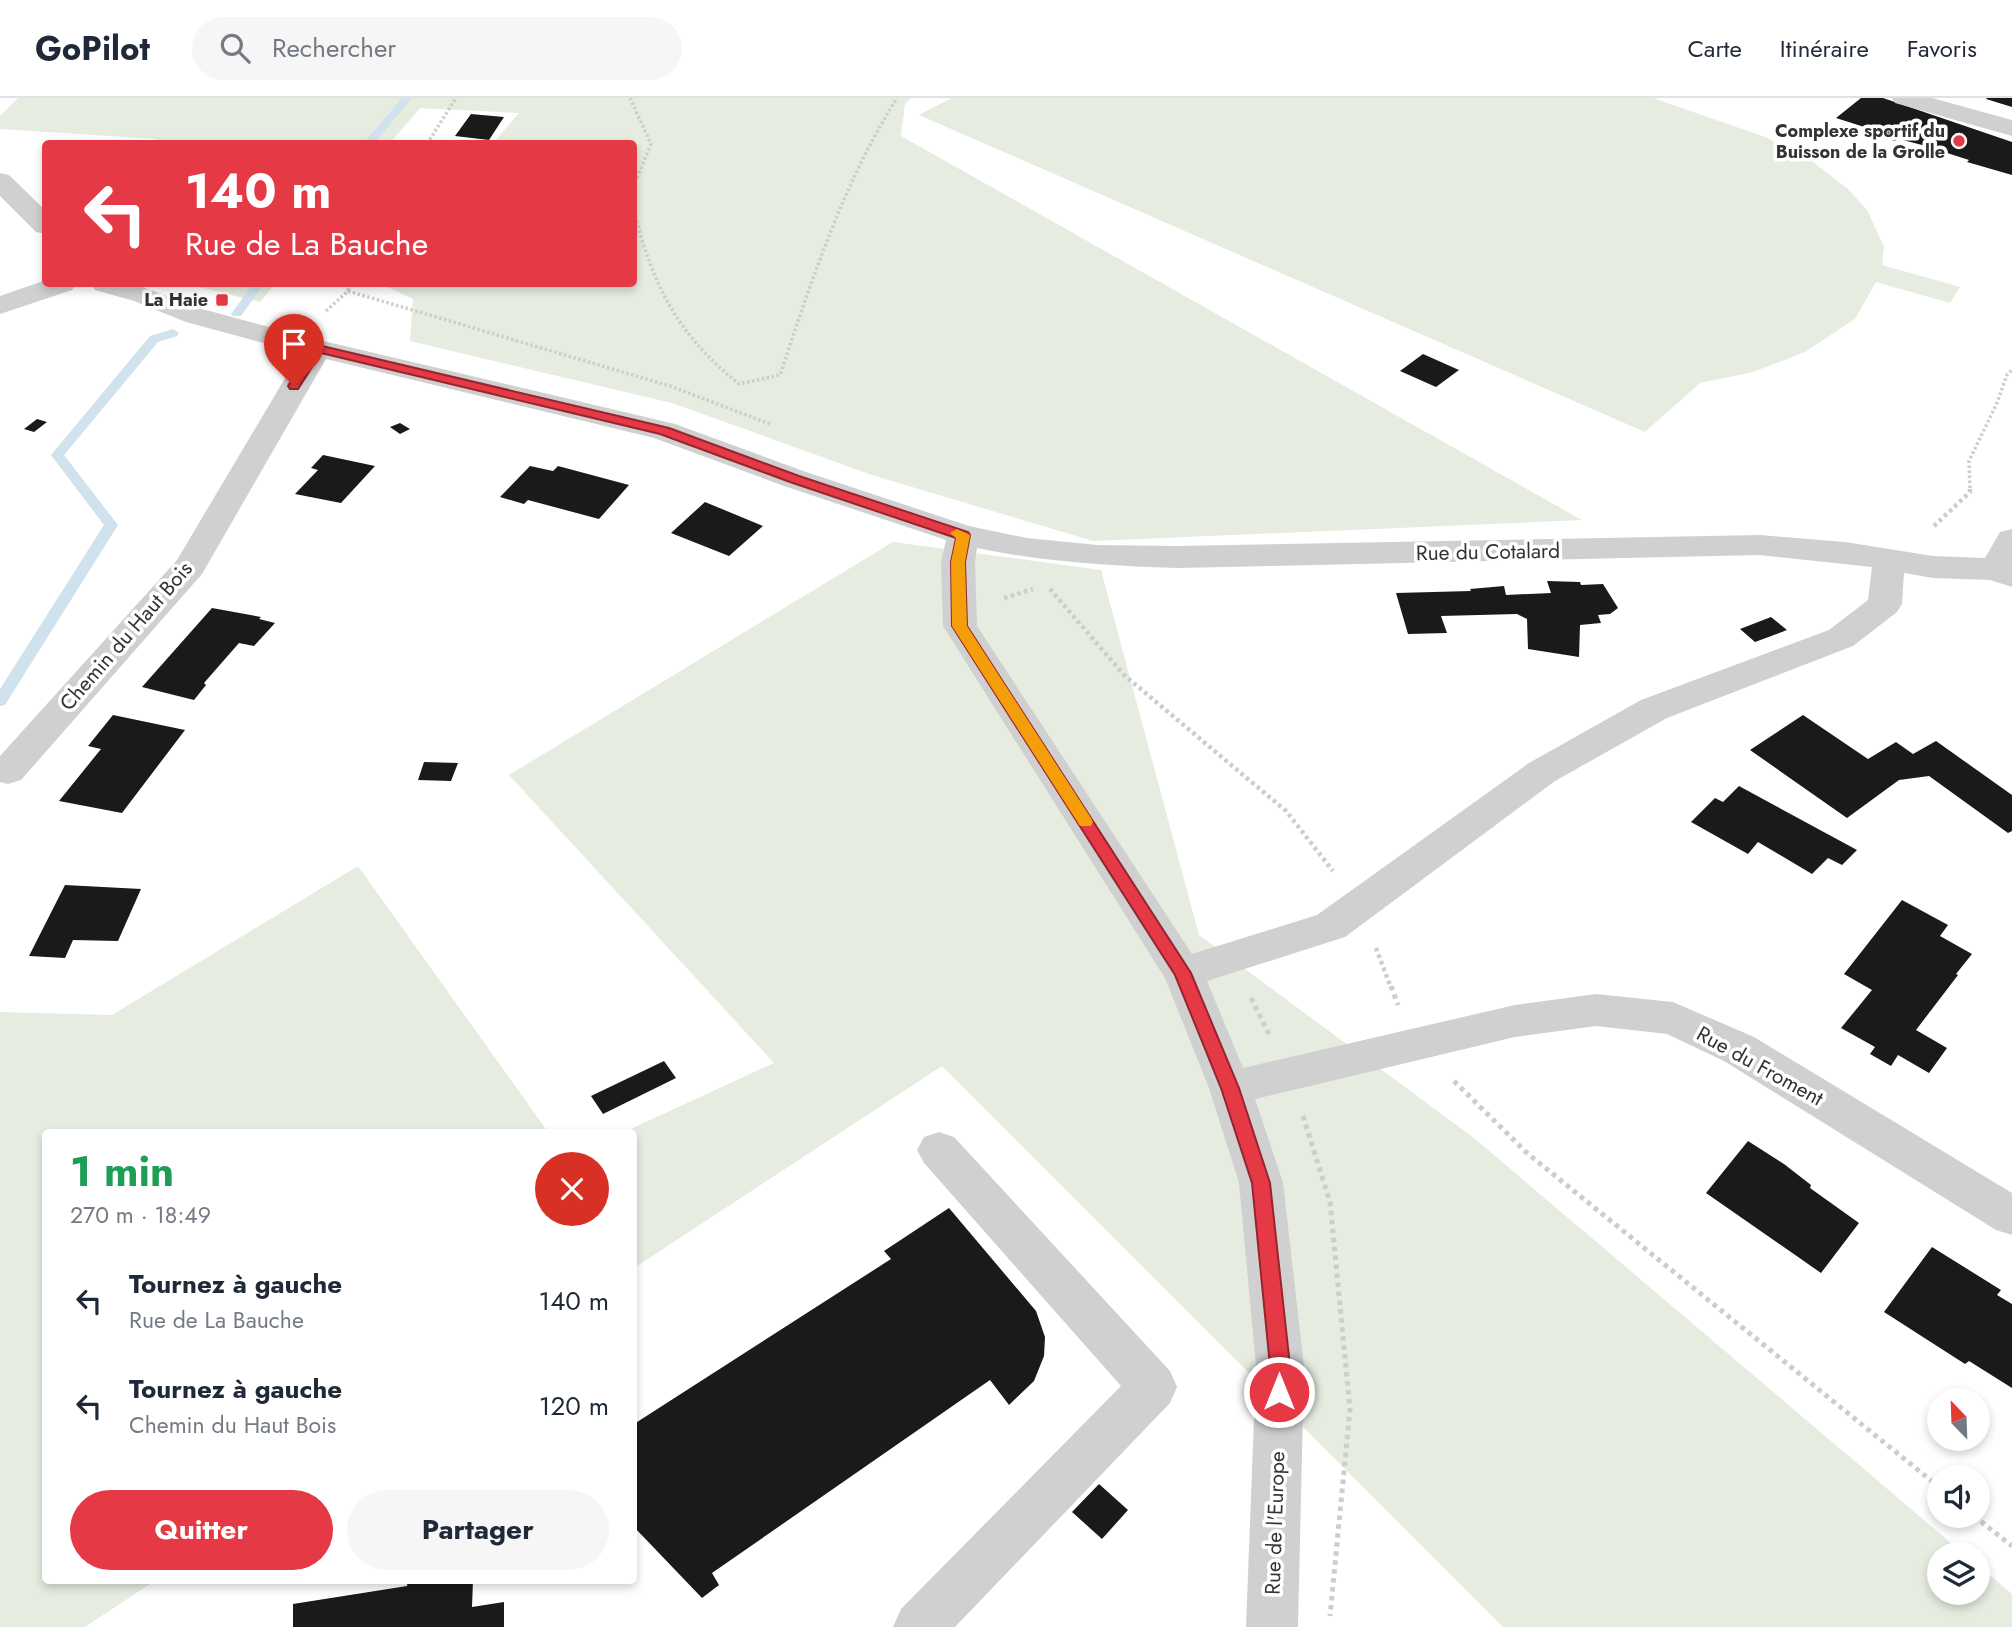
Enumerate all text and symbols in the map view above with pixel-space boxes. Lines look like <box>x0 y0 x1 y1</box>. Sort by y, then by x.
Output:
search box <box>192 17 682 80</box>
text: GoPilot <box>35 25 150 72</box>
icon: search <box>216 29 254 67</box>
text: Rechercher <box>272 29 396 67</box>
text: Carte <box>1687 31 1742 66</box>
text: Itinéraire <box>1780 31 1869 66</box>
text: Favoris <box>1907 31 1977 66</box>
place label: Complexe sportif du Buisson de la Grolle <box>1775 118 1945 165</box>
marker: Complexe sportif du Buisson de la Grolle <box>1951 133 1967 149</box>
text: 140 m <box>185 156 331 226</box>
icon: left <box>70 168 161 259</box>
text: Rue de La Bauche <box>185 221 428 267</box>
place label: La Haie <box>144 287 208 313</box>
marker: La Haie <box>214 292 230 308</box>
pin <box>264 314 324 386</box>
icon: arrive <box>275 325 313 363</box>
street label: Rue du Cotalard <box>1416 536 1560 568</box>
street label: Chemin du Haut Bois <box>53 555 199 717</box>
street label: Rue du Froment <box>1691 1019 1829 1113</box>
text: 1 min <box>70 1141 174 1202</box>
button: close <box>535 1152 609 1226</box>
text: 270 m · 18:49 <box>70 1198 211 1232</box>
text: Tournez à gauche <box>129 1265 342 1303</box>
icon: left <box>70 1282 108 1320</box>
text: 140 m <box>538 1282 609 1320</box>
text: Rue de La Bauche <box>129 1303 304 1337</box>
position arrow <box>1242 1355 1316 1429</box>
text: Tournez à gauche <box>129 1370 342 1408</box>
icon: left <box>70 1387 108 1425</box>
text: 120 m <box>539 1387 609 1425</box>
north arrow <box>1927 1388 1990 1451</box>
map controls <box>1927 1388 1990 1605</box>
text: Chemin du Haut Bois <box>129 1408 336 1442</box>
street label: Rue de l'Europe <box>1258 1451 1293 1595</box>
button: sound <box>1927 1465 1990 1528</box>
button: Quitter <box>70 1490 333 1570</box>
button: Partager <box>347 1490 609 1570</box>
button: layers <box>1927 1542 1990 1605</box>

